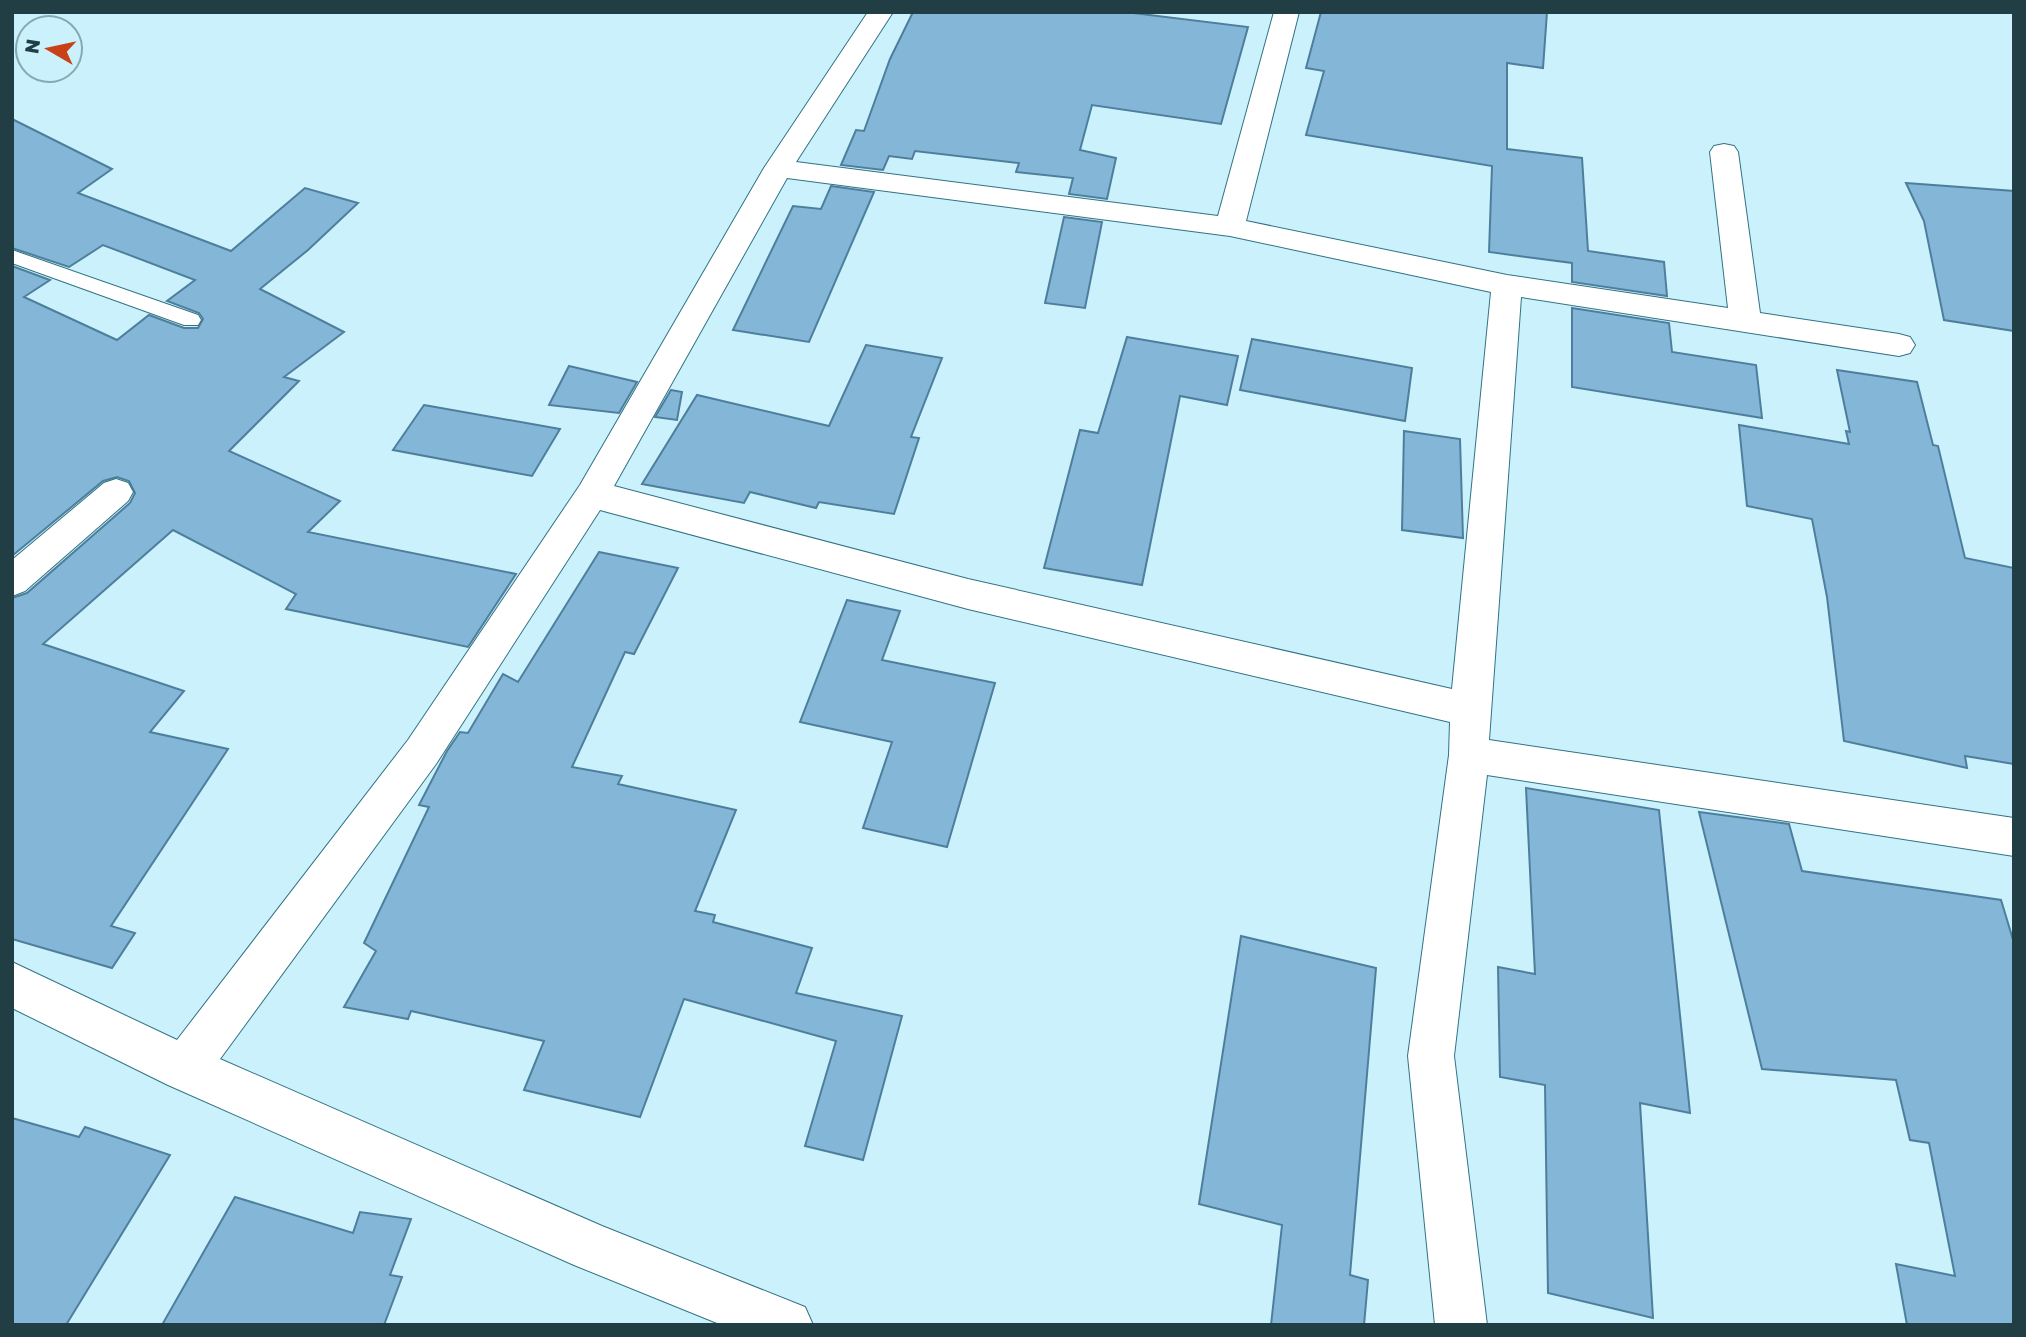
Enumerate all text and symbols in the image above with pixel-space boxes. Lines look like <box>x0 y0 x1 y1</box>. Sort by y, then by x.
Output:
north arrow <box>14 14 84 84</box>
text: N <box>19 37 44 55</box>

